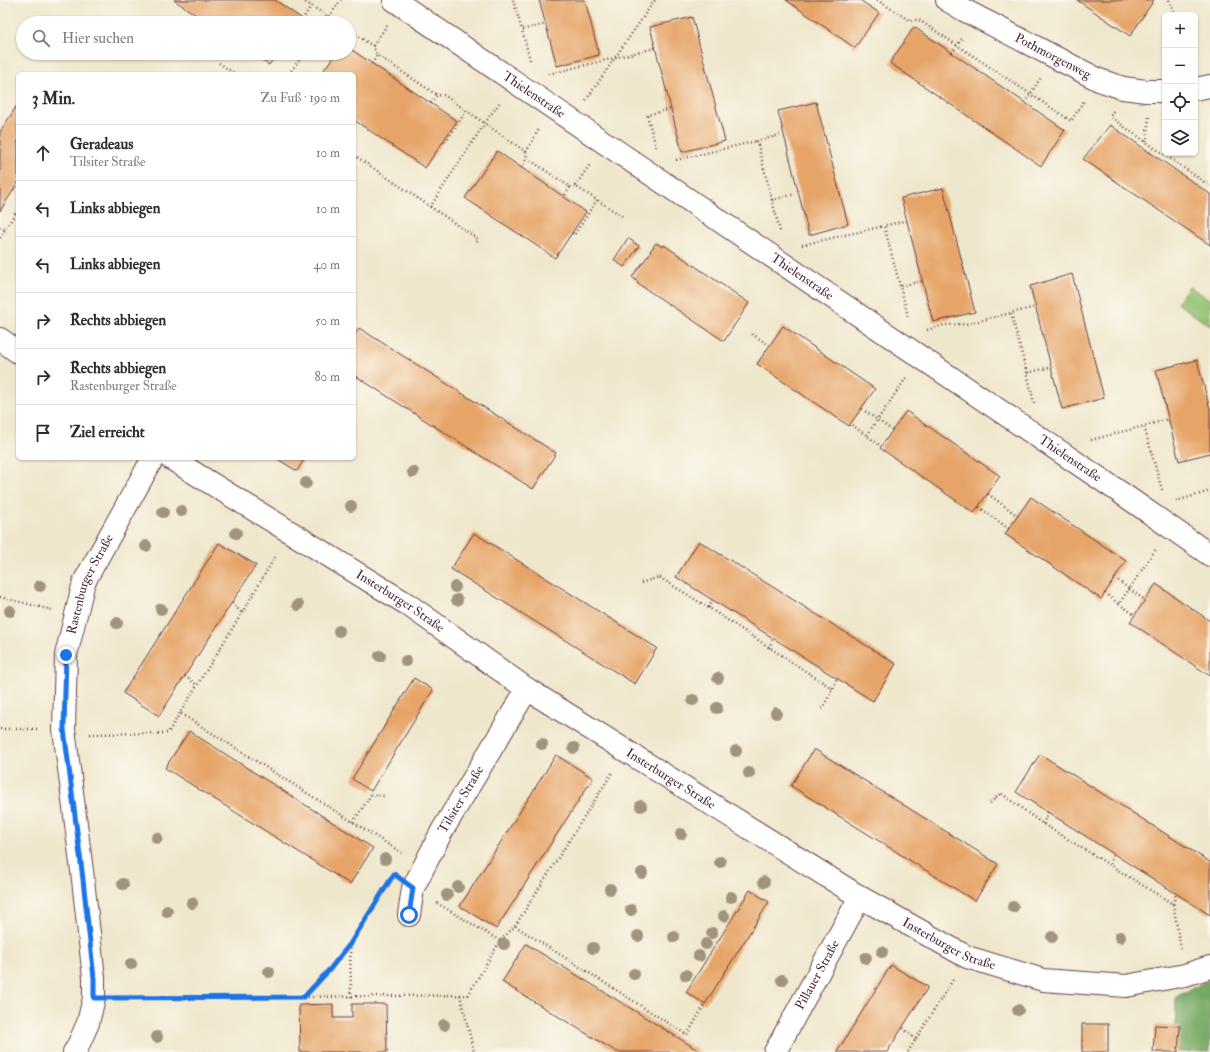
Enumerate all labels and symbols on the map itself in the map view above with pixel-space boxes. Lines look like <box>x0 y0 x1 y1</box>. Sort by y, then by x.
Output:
street label: Pothmorgenweg <box>1012 30 1094 83</box>
street label: Thielenstraße <box>500 68 569 122</box>
street label: Thielenstraße <box>768 250 837 304</box>
street label: Thielenstraße <box>1036 432 1105 486</box>
street label: Rastenburger Straße <box>63 531 117 636</box>
street label: Insterburger Straße <box>353 566 448 636</box>
route end <box>57 646 75 664</box>
street label: Insterburger Straße <box>623 745 719 813</box>
street label: Tilsiter Straße <box>435 762 487 836</box>
route start <box>400 906 418 924</box>
street label: Insterburger Straße <box>900 914 998 973</box>
street label: Pillauer Straße <box>792 937 843 1012</box>

